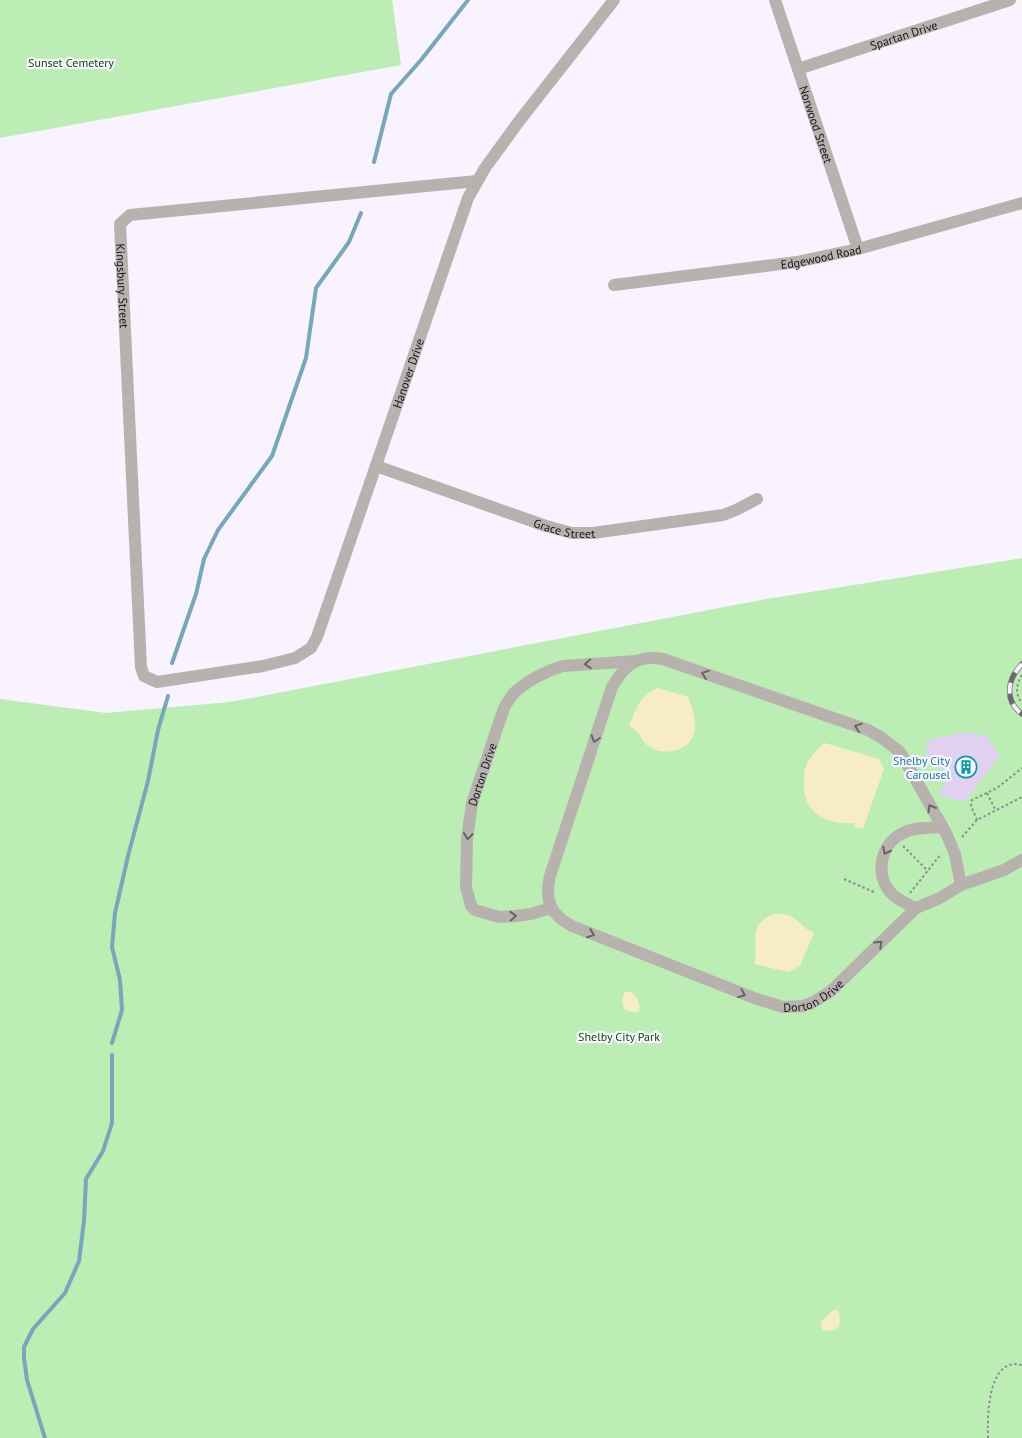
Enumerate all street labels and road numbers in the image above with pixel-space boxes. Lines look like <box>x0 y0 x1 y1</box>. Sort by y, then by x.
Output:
street label: Spartan Drive <box>868 17 939 53</box>
street label: Norwood Street <box>797 84 836 165</box>
street label: Edgewood Road <box>780 241 863 271</box>
street label: Kingsbury Street <box>113 243 132 329</box>
street label: Hanover Drive <box>389 336 427 410</box>
street label: Grace Street <box>532 515 596 541</box>
street label: Dorton Drive <box>464 741 499 808</box>
street label: Dorton Drive <box>783 976 846 1014</box>

